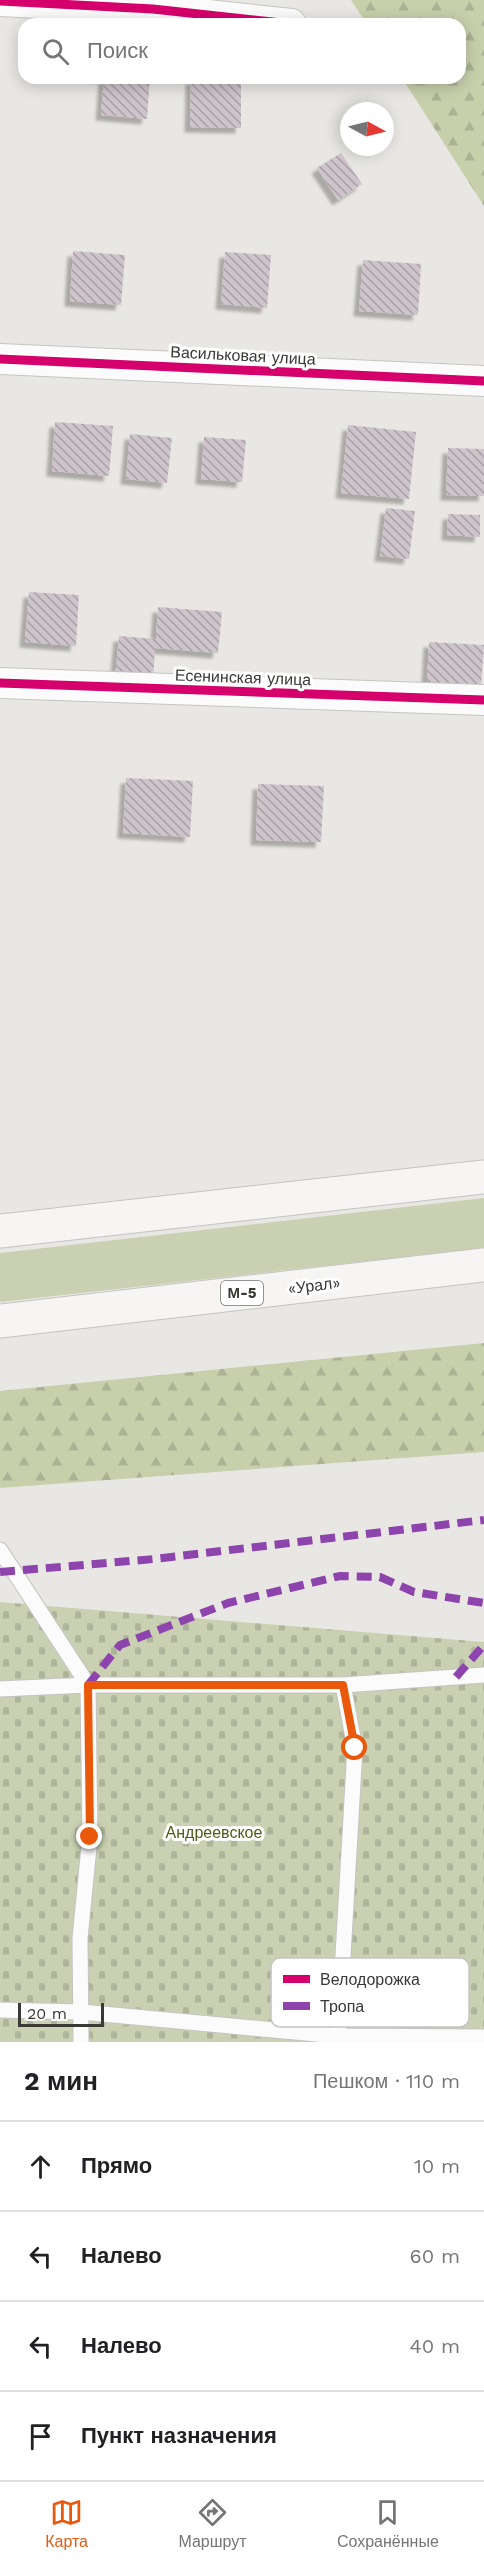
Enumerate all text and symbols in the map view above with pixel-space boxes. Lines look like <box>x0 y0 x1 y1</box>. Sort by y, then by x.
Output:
search box <box>18 18 466 84</box>
icon: search <box>39 35 72 68</box>
text: Поиск <box>87 38 148 63</box>
north arrow <box>340 102 394 156</box>
street label: Васильковая улица <box>170 342 316 369</box>
street label: Есенинская улица <box>175 666 312 689</box>
street label: «Урал» <box>287 1273 341 1298</box>
road number: М-5 <box>221 1281 263 1305</box>
route start <box>341 1734 367 1760</box>
route end <box>76 1823 102 1849</box>
park label: Андреевское <box>166 1823 263 1842</box>
legend <box>271 1958 469 2027</box>
text: Велодорожка <box>320 1970 420 1989</box>
text: Тропа <box>320 1997 364 2016</box>
scale bar <box>18 2000 104 2028</box>
text: 20 m <box>27 2004 67 2023</box>
text: 2 мин <box>24 2066 98 2096</box>
text: Пешком · 110 m <box>313 2069 460 2093</box>
icon: ahead <box>24 2150 57 2183</box>
text: Прямо <box>81 2153 152 2178</box>
text: 10 m <box>414 2154 460 2178</box>
icon: left <box>24 2240 57 2273</box>
text: Налево <box>81 2243 162 2268</box>
text: 60 m <box>410 2244 460 2268</box>
icon: left <box>24 2330 57 2363</box>
text: Налево <box>81 2333 162 2358</box>
text: 40 m <box>409 2334 460 2358</box>
icon: arrive <box>24 2420 57 2453</box>
text: Пункт назначения <box>81 2423 277 2448</box>
tab: Карта <box>45 2496 88 2551</box>
tab: Маршрут <box>178 2496 247 2551</box>
tab: Сохранённые <box>337 2496 439 2551</box>

